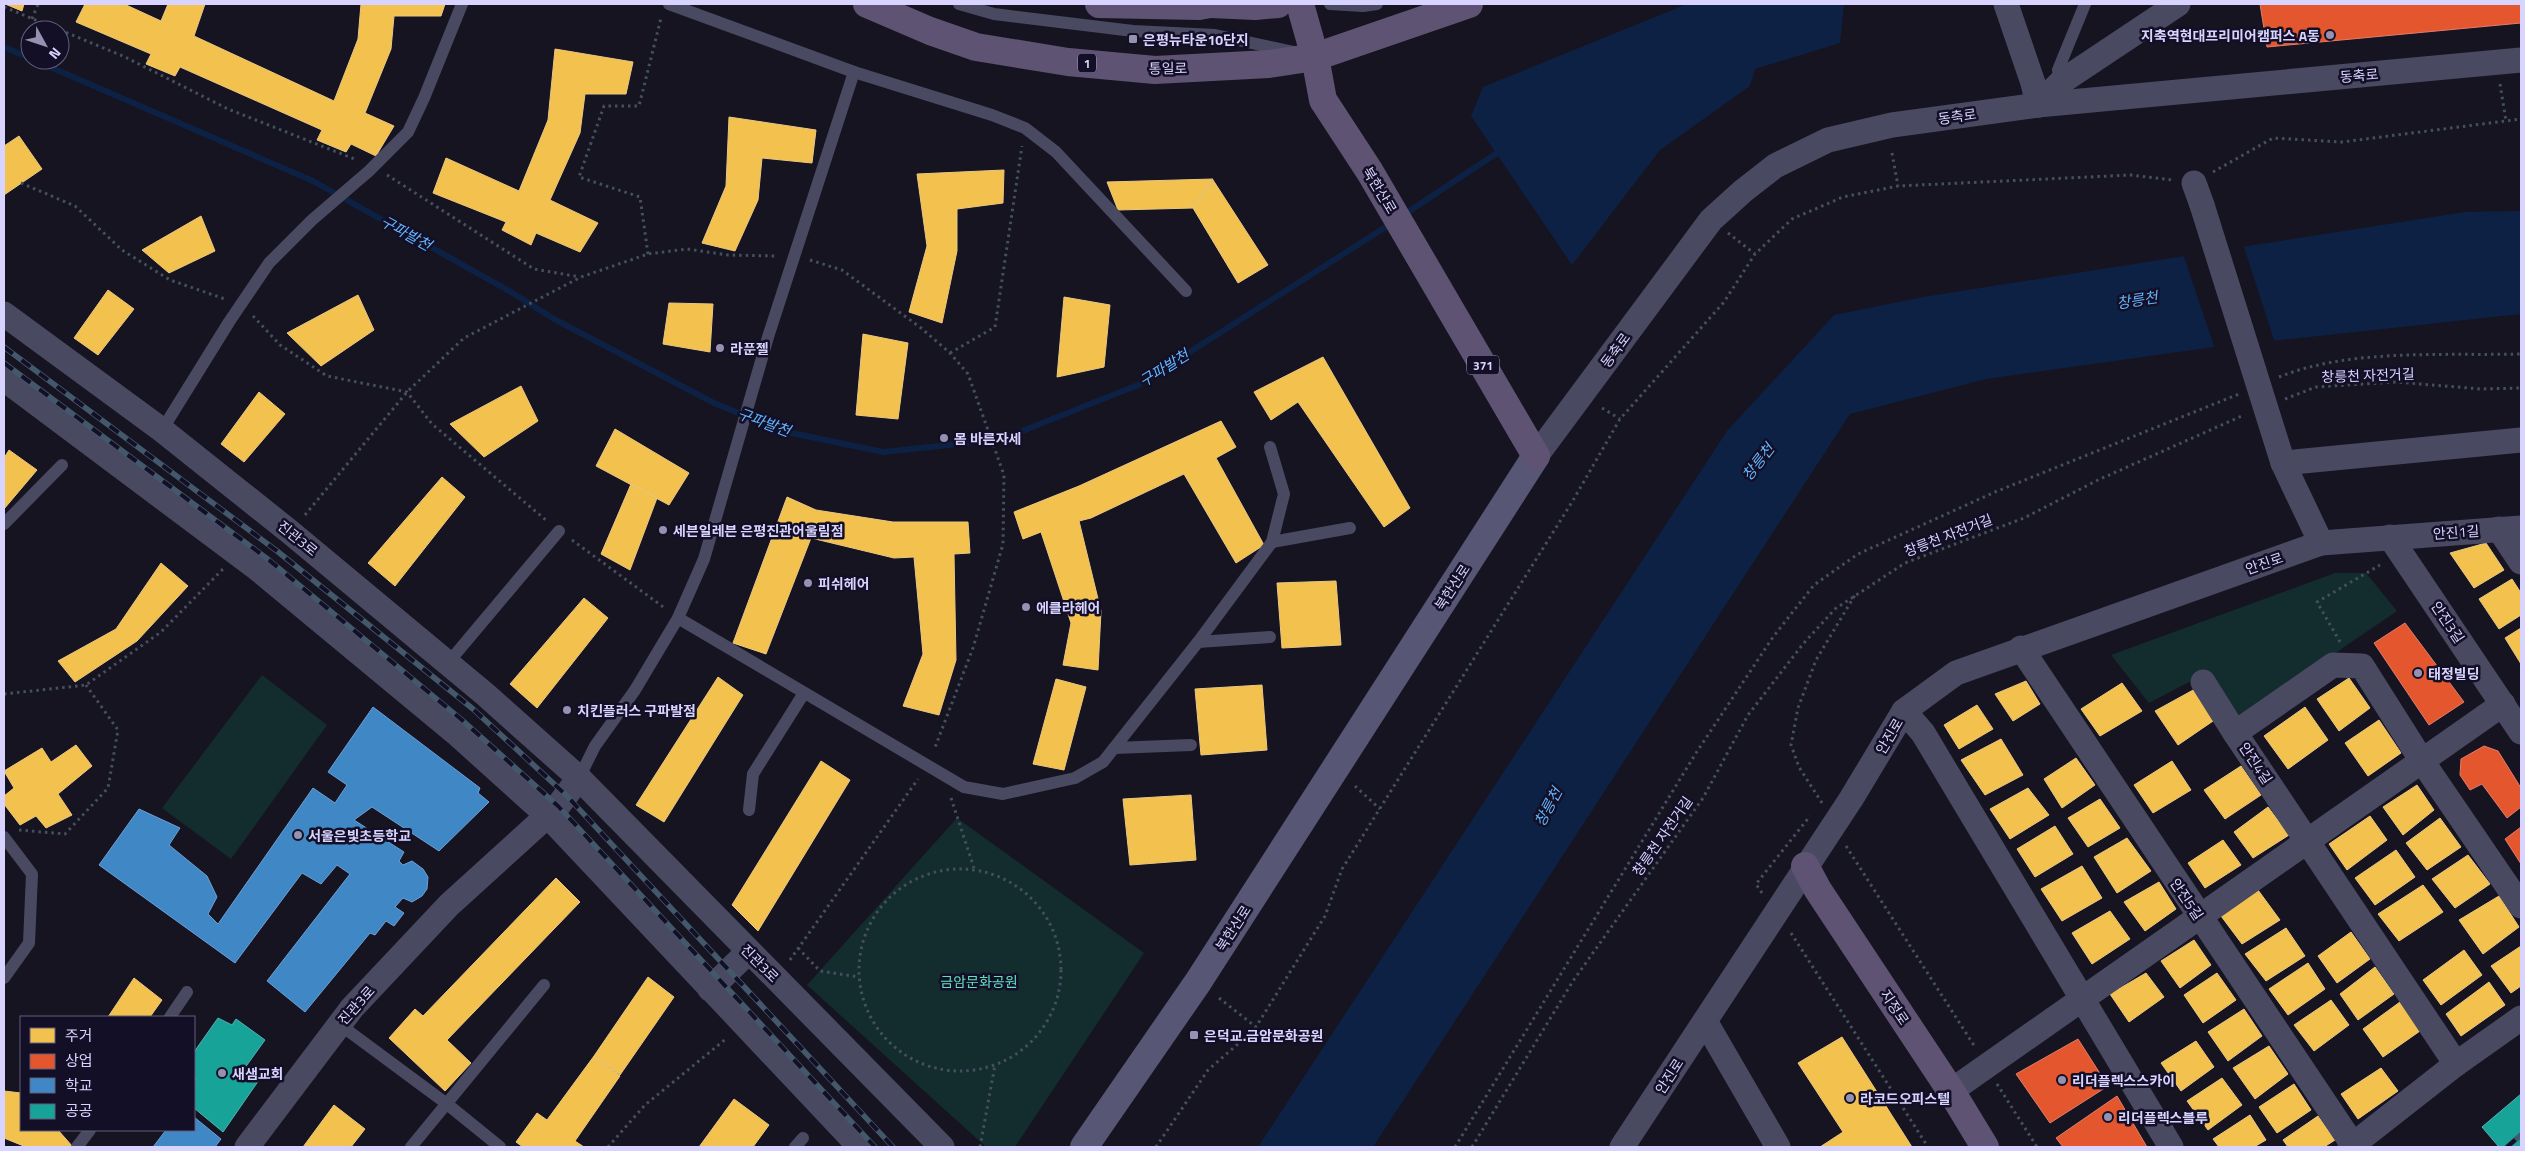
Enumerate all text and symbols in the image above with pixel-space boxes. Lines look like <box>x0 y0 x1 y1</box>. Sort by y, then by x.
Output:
north arrow <box>20 20 70 70</box>
place label: 지축역현대프리미어캠퍼스 A동 <box>2141 25 2320 46</box>
place label: 은평뉴타운10단지 <box>1143 29 1249 50</box>
marker: 지축역현대프리미어캠퍼스 A동 <box>2324 29 2336 41</box>
marker: 은평뉴타운10단지 <box>1127 33 1139 45</box>
text: N <box>44 43 67 64</box>
road number: 1 <box>1078 54 1096 72</box>
street label: 통일로 <box>1148 57 1188 79</box>
street label: 동축로 <box>2339 63 2379 87</box>
street label: 동축로 <box>1936 103 1978 129</box>
street label: 북한산로 <box>1358 163 1402 218</box>
water label: 구파발천 <box>376 210 438 258</box>
water label: 창릉천 <box>2115 285 2161 315</box>
street label: 동축로 <box>1595 328 1635 372</box>
place label: 라푼젤 <box>730 338 769 359</box>
marker: 라푼젤 <box>714 342 726 354</box>
water label: 구파발천 <box>1134 342 1195 392</box>
road number: 371 <box>1467 356 1499 374</box>
street label: 창릉천 자전거길 <box>2321 363 2415 387</box>
water label: 구파발천 <box>734 402 796 443</box>
place label: 몸 바른자세 <box>954 428 1021 449</box>
marker: 몸 바른자세 <box>938 432 950 444</box>
water label: 창릉천 <box>1736 437 1781 485</box>
street label: 창릉천 자전거길 <box>1901 508 1995 562</box>
street label: 진관3로 <box>273 515 323 561</box>
place label: 세븐일레븐 은평진관어울림점 <box>673 520 844 541</box>
street label: 안진1길 <box>2432 520 2480 544</box>
marker: 세븐일레븐 은평진관어울림점 <box>657 524 669 536</box>
street label: 안진로 <box>2242 547 2286 579</box>
street label: 북한산로 <box>1429 560 1475 614</box>
place label: 피쉬헤어 <box>818 573 870 594</box>
marker: 피쉬헤어 <box>802 577 814 589</box>
place label: 에클라헤어 <box>1036 597 1100 618</box>
street label: 안진3길 <box>2426 597 2470 647</box>
marker: 에클라헤어 <box>1020 601 1032 613</box>
place label: 태정빌딩 <box>2428 663 2480 684</box>
marker: 태정빌딩 <box>2412 667 2424 679</box>
place label: 치킨플러스 구파발점 <box>577 700 696 721</box>
marker: 치킨플러스 구파발점 <box>561 704 573 716</box>
street label: 안진로 <box>1870 714 1908 758</box>
street label: 안진4길 <box>2234 738 2278 788</box>
water label: 창릉천 <box>1528 781 1569 831</box>
street label: 창릉천 자전거길 <box>1627 792 1697 880</box>
place label: 서울은빛초등학교 <box>308 825 411 846</box>
marker: 서울은빛초등학교 <box>292 829 304 841</box>
street label: 안진5길 <box>2165 874 2209 924</box>
street label: 북한산로 <box>1210 901 1256 955</box>
street label: 진관3로 <box>736 939 784 987</box>
park label: 금암문화공원 <box>940 971 1018 992</box>
street label: 진관3로 <box>333 981 379 1029</box>
street label: 지정로 <box>1875 985 1915 1029</box>
legend <box>20 1016 195 1131</box>
text: 주거 <box>65 1024 93 1047</box>
place label: 은덕교.금암문화공원 <box>1204 1025 1324 1046</box>
marker: 은덕교.금암문화공원 <box>1188 1029 1200 1041</box>
text: 상업 <box>65 1049 93 1072</box>
street label: 안진로 <box>1650 1054 1688 1098</box>
place label: 새샘교회 <box>232 1063 284 1084</box>
marker: 새샘교회 <box>216 1067 228 1079</box>
place label: 리더플렉스스카이 <box>2072 1070 2175 1091</box>
text: 학교 <box>65 1074 93 1097</box>
marker: 리더플렉스스카이 <box>2056 1074 2068 1086</box>
place label: 라코드오피스텔 <box>1860 1088 1950 1109</box>
marker: 라코드오피스텔 <box>1844 1092 1856 1104</box>
text: 공공 <box>65 1099 93 1122</box>
place label: 리더플렉스블루 <box>2118 1107 2208 1128</box>
marker: 리더플렉스블루 <box>2102 1111 2114 1123</box>

